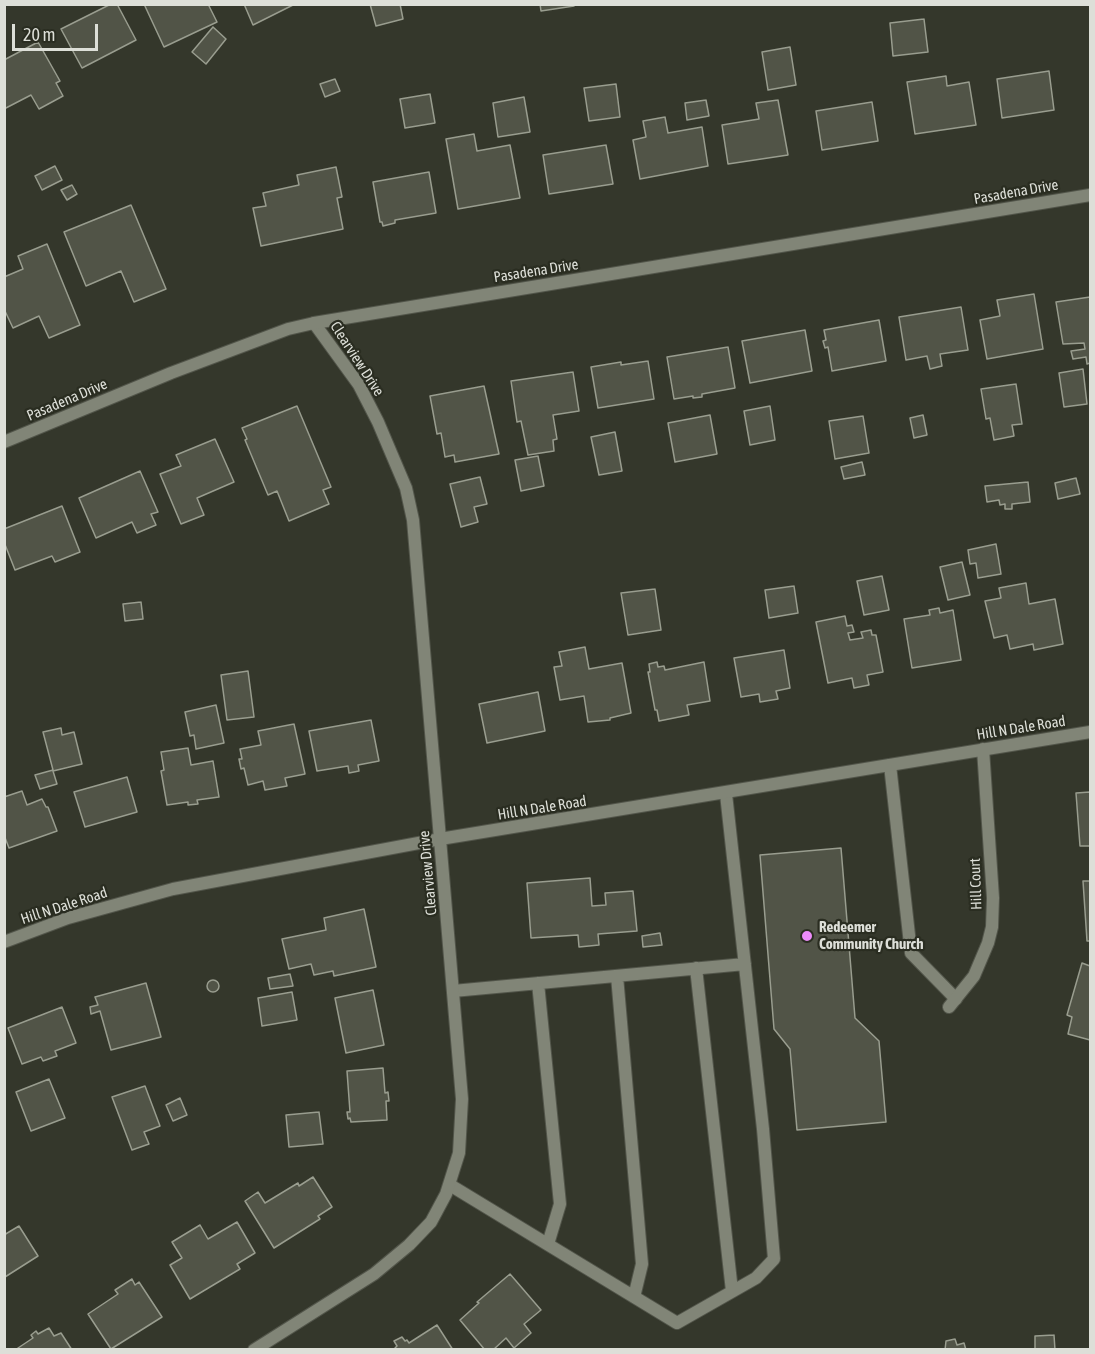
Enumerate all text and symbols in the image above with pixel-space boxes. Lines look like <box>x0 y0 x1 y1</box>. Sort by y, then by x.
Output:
scale bar <box>15 12 100 50</box>
text: 20 m <box>23 24 55 45</box>
street label: Pasadena Drive <box>972 176 1060 208</box>
street label: Pasadena Drive <box>492 255 580 287</box>
street label: Clearview Drive <box>326 318 388 400</box>
street label: Pasadena Drive <box>24 375 110 425</box>
street label: Hill N Dale Road <box>975 712 1067 744</box>
street label: Hill N Dale Road <box>496 792 588 824</box>
street label: Clearview Drive <box>415 830 441 916</box>
street label: Hill Court <box>966 858 986 910</box>
street label: Hill N Dale Road <box>19 884 109 928</box>
place label: Redeemer Community Church <box>819 918 923 953</box>
marker: Redeemer Community Church <box>800 929 814 943</box>

